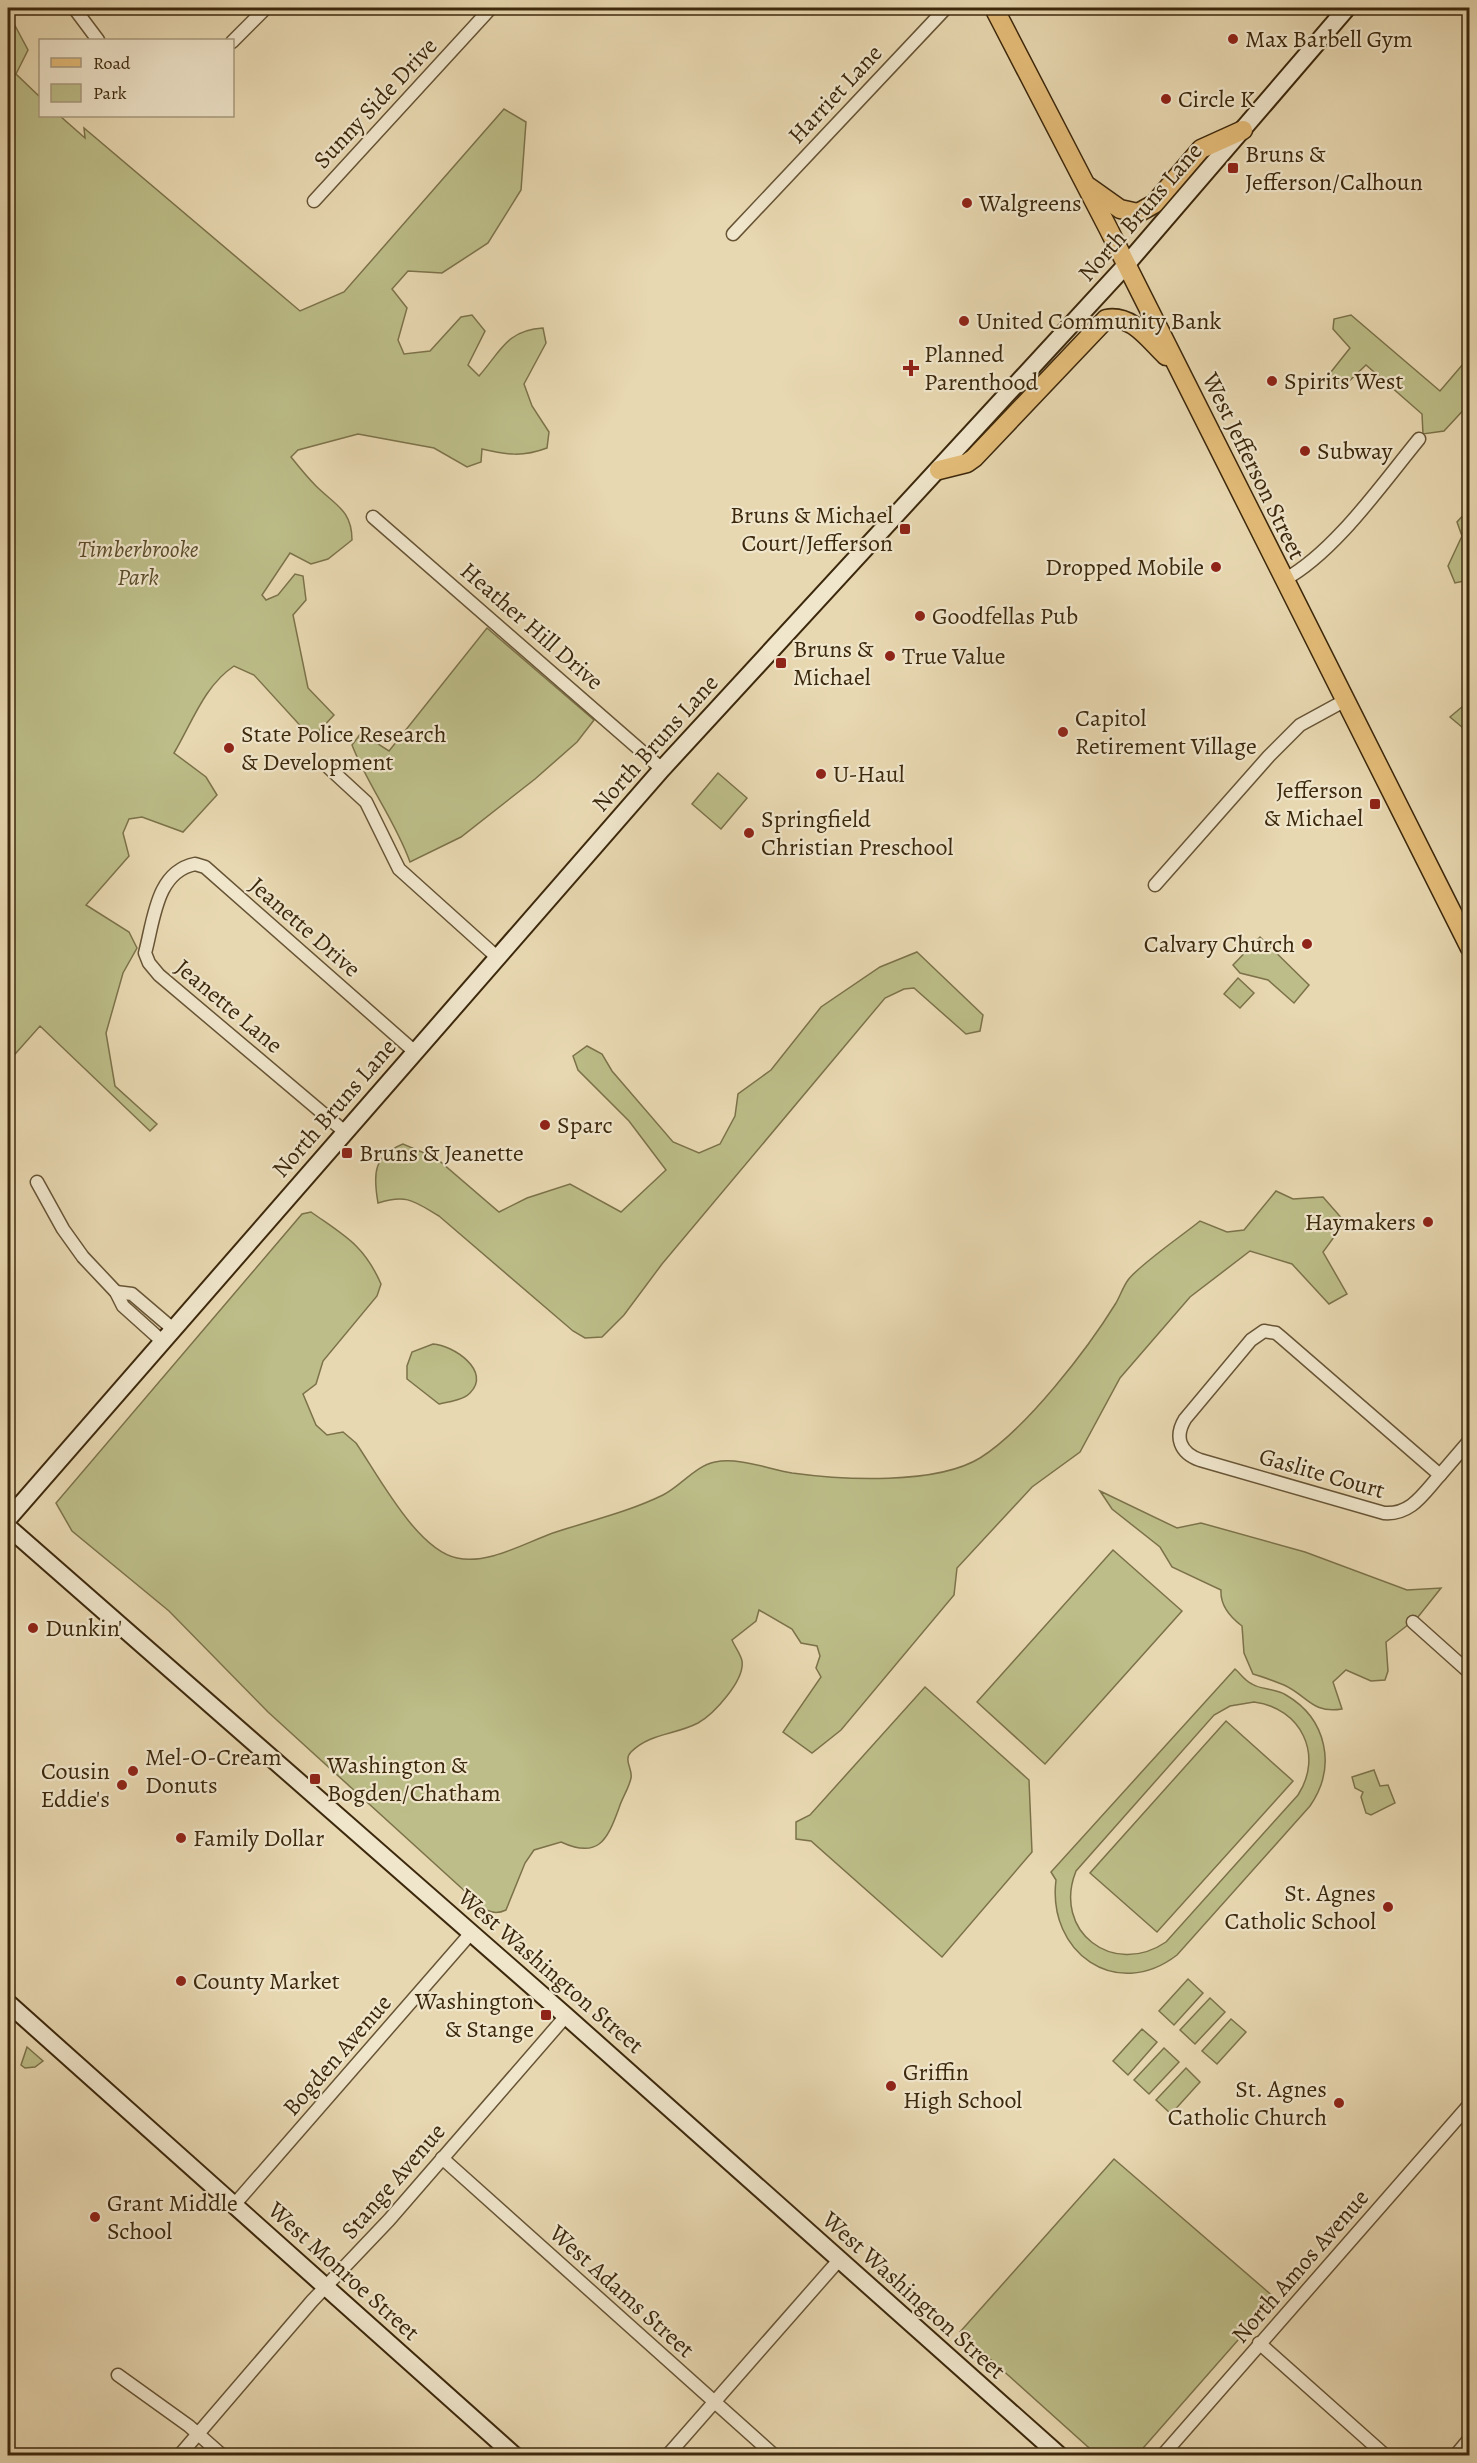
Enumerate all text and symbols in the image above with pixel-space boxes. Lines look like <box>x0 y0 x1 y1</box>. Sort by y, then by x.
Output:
place label: Max Barbell Gym <box>1245 23 1413 55</box>
street label: Sunny Side Drive <box>306 30 444 176</box>
marker: Max Barbell Gym <box>1226 32 1240 46</box>
street label: Harriet Lane <box>781 38 889 150</box>
legend <box>39 39 234 117</box>
text: Road <box>93 51 131 75</box>
text: Park <box>93 81 127 105</box>
place label: Circle K <box>1178 83 1255 115</box>
marker: Circle K <box>1159 92 1173 106</box>
street label: North Bruns Lane <box>1071 136 1209 288</box>
place label: Bruns & Jefferson/Calhoun <box>1245 138 1423 198</box>
marker: Bruns & Jefferson/Calhoun <box>1226 161 1240 175</box>
place label: Walgreens <box>978 187 1082 219</box>
marker: Walgreens <box>960 196 974 210</box>
place label: United Community Bank <box>976 305 1221 337</box>
marker: United Community Bank <box>957 314 971 328</box>
place label: Planned Parenthood <box>924 338 1038 398</box>
marker: Planned Parenthood <box>902 359 920 377</box>
place label: Spirits West <box>1284 365 1403 397</box>
street label: West Jefferson Street <box>1194 366 1313 565</box>
marker: Spirits West <box>1265 374 1279 388</box>
place label: Subway <box>1317 435 1393 467</box>
marker: Subway <box>1298 444 1312 458</box>
place label: Bruns & Michael Court/Jefferson <box>730 499 893 559</box>
marker: Bruns & Michael Court/Jefferson <box>898 522 912 536</box>
park label: Timberbrooke Park <box>78 533 199 593</box>
place label: Dropped Mobile <box>1045 551 1204 583</box>
street label: Heather Hill Drive <box>454 555 610 697</box>
marker: Dropped Mobile <box>1209 560 1223 574</box>
place label: Goodfellas Pub <box>932 600 1078 632</box>
marker: Goodfellas Pub <box>913 609 927 623</box>
place label: Bruns & Michael <box>793 633 874 693</box>
place label: True Value <box>902 640 1006 672</box>
marker: True Value <box>883 649 897 663</box>
marker: Bruns & Michael <box>774 656 788 670</box>
street label: North Bruns Lane <box>585 667 725 819</box>
place label: Capitol Retirement Village <box>1075 702 1257 762</box>
place label: State Police Research & Development <box>241 718 447 778</box>
marker: Capitol Retirement Village <box>1056 725 1070 739</box>
marker: State Police Research & Development <box>222 741 236 755</box>
place label: U-Haul <box>833 758 905 790</box>
marker: U-Haul <box>814 767 828 781</box>
place label: Jefferson & Michael <box>1264 774 1363 834</box>
marker: Jefferson & Michael <box>1368 797 1382 811</box>
place label: Springfield Christian Preschool <box>761 803 953 863</box>
marker: Springfield Christian Preschool <box>742 826 756 840</box>
street label: Jeanette Drive <box>242 870 368 984</box>
place label: Calvary Church <box>1144 928 1295 960</box>
marker: Calvary Church <box>1300 937 1314 951</box>
street label: Jeanette Lane <box>168 952 290 1060</box>
street label: North Bruns Lane <box>265 1032 403 1184</box>
place label: Sparc <box>557 1109 613 1141</box>
marker: Sparc <box>538 1118 552 1132</box>
place label: Bruns & Jeanette <box>359 1137 524 1169</box>
marker: Bruns & Jeanette <box>340 1146 354 1160</box>
place label: Haymakers <box>1305 1206 1416 1238</box>
marker: Haymakers <box>1421 1215 1435 1229</box>
street label: Gaslite Court <box>1255 1440 1389 1506</box>
place label: Dunkin' <box>45 1612 122 1644</box>
marker: Dunkin' <box>26 1621 40 1635</box>
place label: Mel-O-Cream Donuts <box>145 1741 282 1801</box>
place label: Washington & Bogden/Chatham <box>326 1749 501 1809</box>
place label: Cousin Eddie's <box>40 1755 110 1815</box>
marker: Mel-O-Cream Donuts <box>126 1764 140 1778</box>
marker: Washington & Bogden/Chatham <box>308 1772 322 1786</box>
marker: Cousin Eddie's <box>115 1778 129 1792</box>
place label: Family Dollar <box>193 1822 324 1854</box>
marker: Family Dollar <box>174 1831 188 1845</box>
place label: St. Agnes Catholic School <box>1225 1877 1376 1937</box>
street label: West Washington Street <box>451 1881 651 2061</box>
marker: St. Agnes Catholic School <box>1381 1900 1395 1914</box>
place label: County Market <box>193 1965 340 1997</box>
marker: County Market <box>174 1974 188 1988</box>
place label: Washington & Stange <box>414 1985 534 2045</box>
street label: Bogden Avenue <box>275 1987 399 2123</box>
marker: Washington & Stange <box>539 2008 553 2022</box>
place label: Griffin High School <box>903 2056 1022 2116</box>
place label: St. Agnes Catholic Church <box>1168 2073 1327 2133</box>
marker: Griffin High School <box>884 2079 898 2093</box>
marker: St. Agnes Catholic Church <box>1332 2096 1346 2110</box>
street label: Stange Avenue <box>334 2116 452 2246</box>
street label: North Amos Avenue <box>1224 2182 1376 2350</box>
place label: Grant Middle School <box>107 2187 238 2247</box>
street label: West Monroe Street <box>260 2194 427 2348</box>
street label: West Washington Street <box>815 2203 1013 2386</box>
marker: Grant Middle School <box>88 2210 102 2224</box>
street label: West Adams Street <box>542 2217 701 2365</box>

